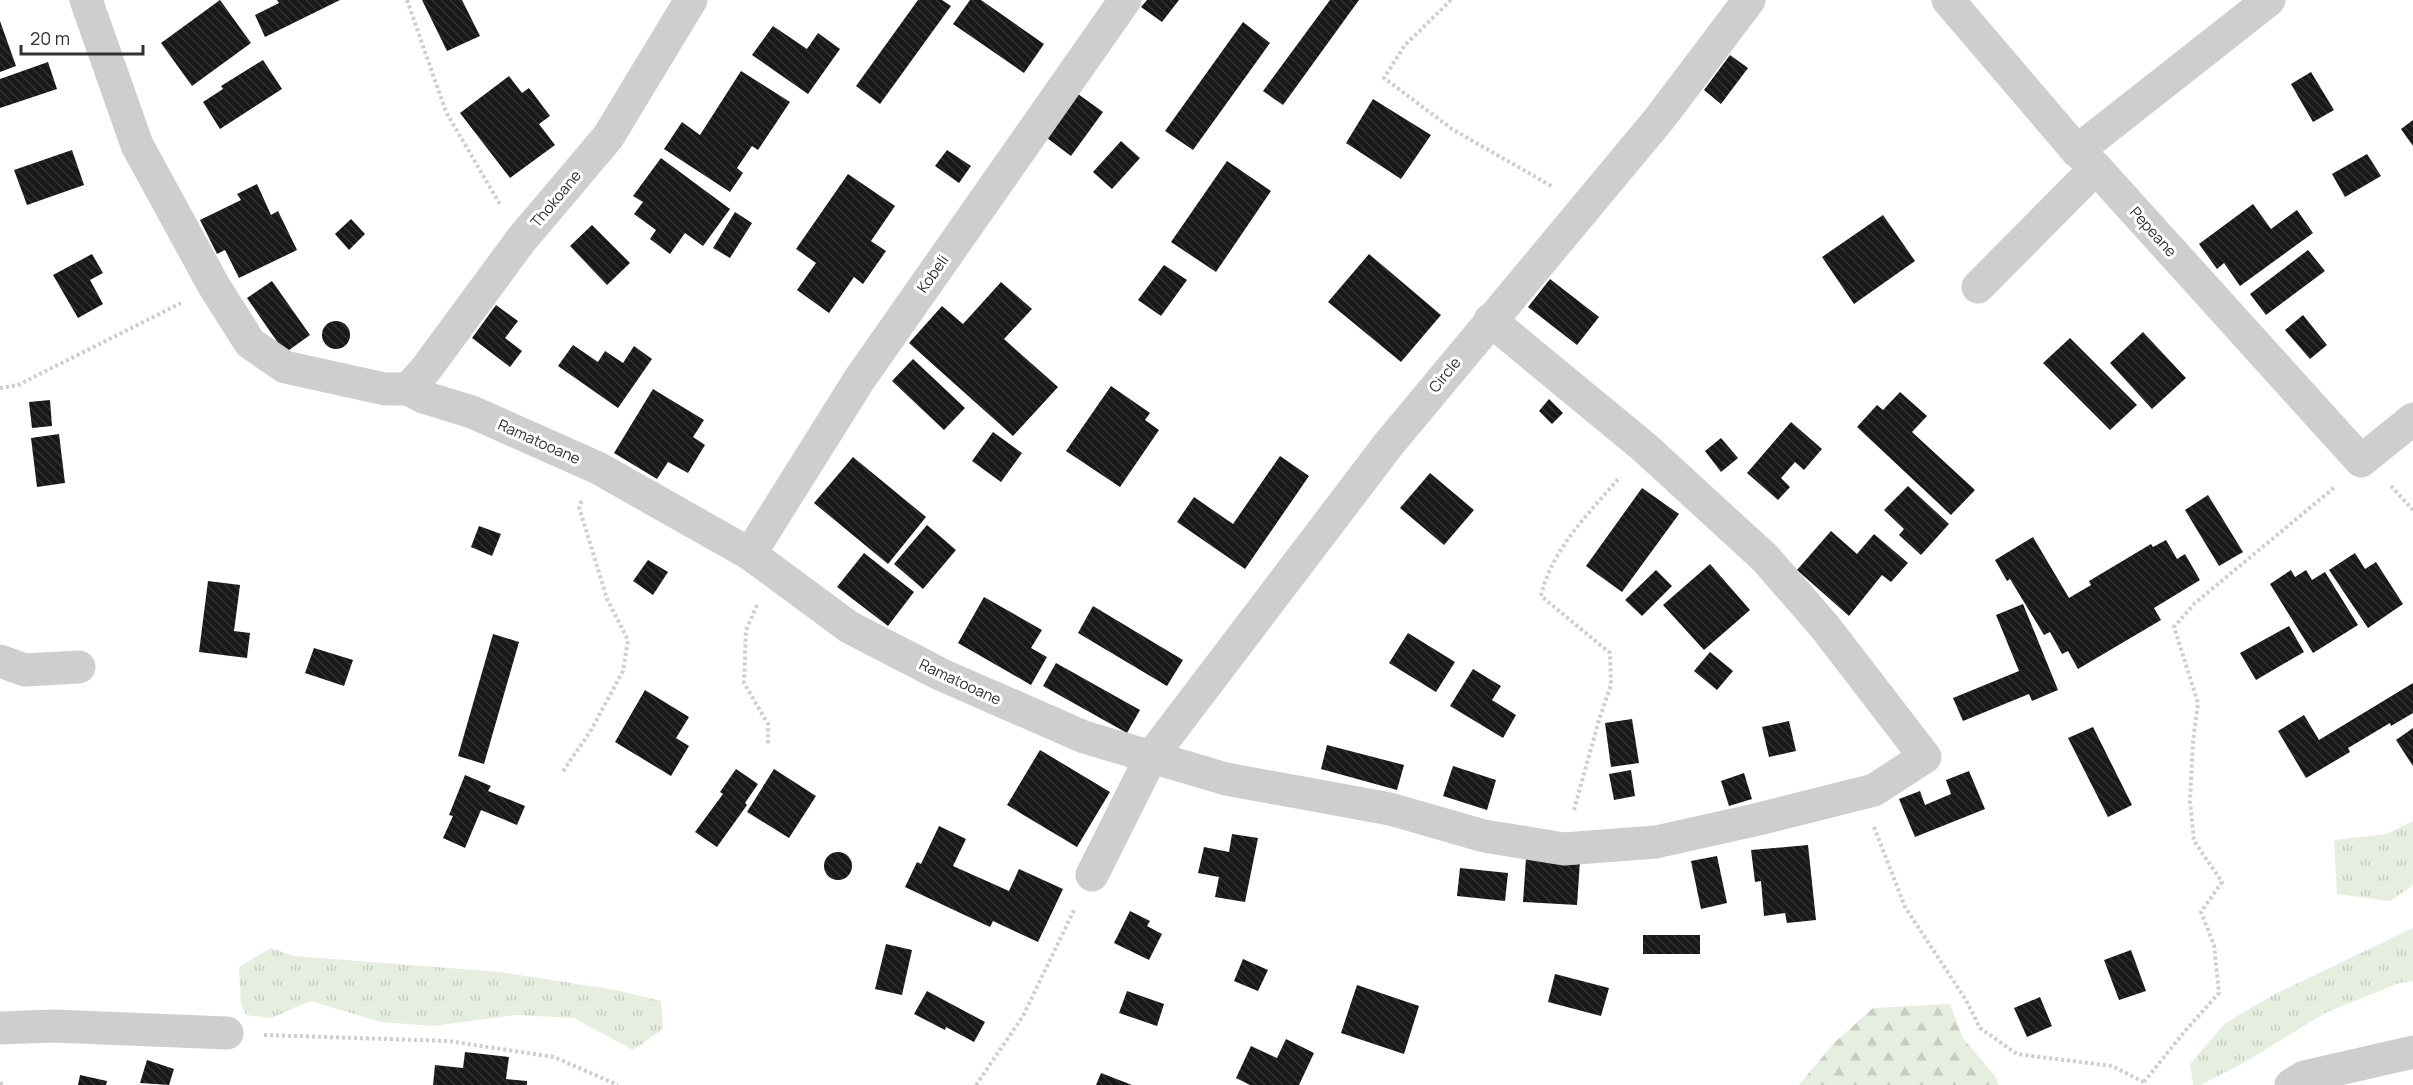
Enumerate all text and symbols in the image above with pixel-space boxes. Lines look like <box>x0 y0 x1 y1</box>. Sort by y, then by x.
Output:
scale bar <box>21 18 142 56</box>
text: 20 m <box>30 26 70 50</box>
street label: Thokoane <box>525 165 586 232</box>
street label: Pepeane <box>2125 202 2182 262</box>
street label: Kobeli <box>912 251 953 297</box>
street label: Circle <box>1424 352 1465 397</box>
street label: Ramatooane <box>495 414 584 469</box>
street label: Ramatooane <box>916 653 1005 710</box>

